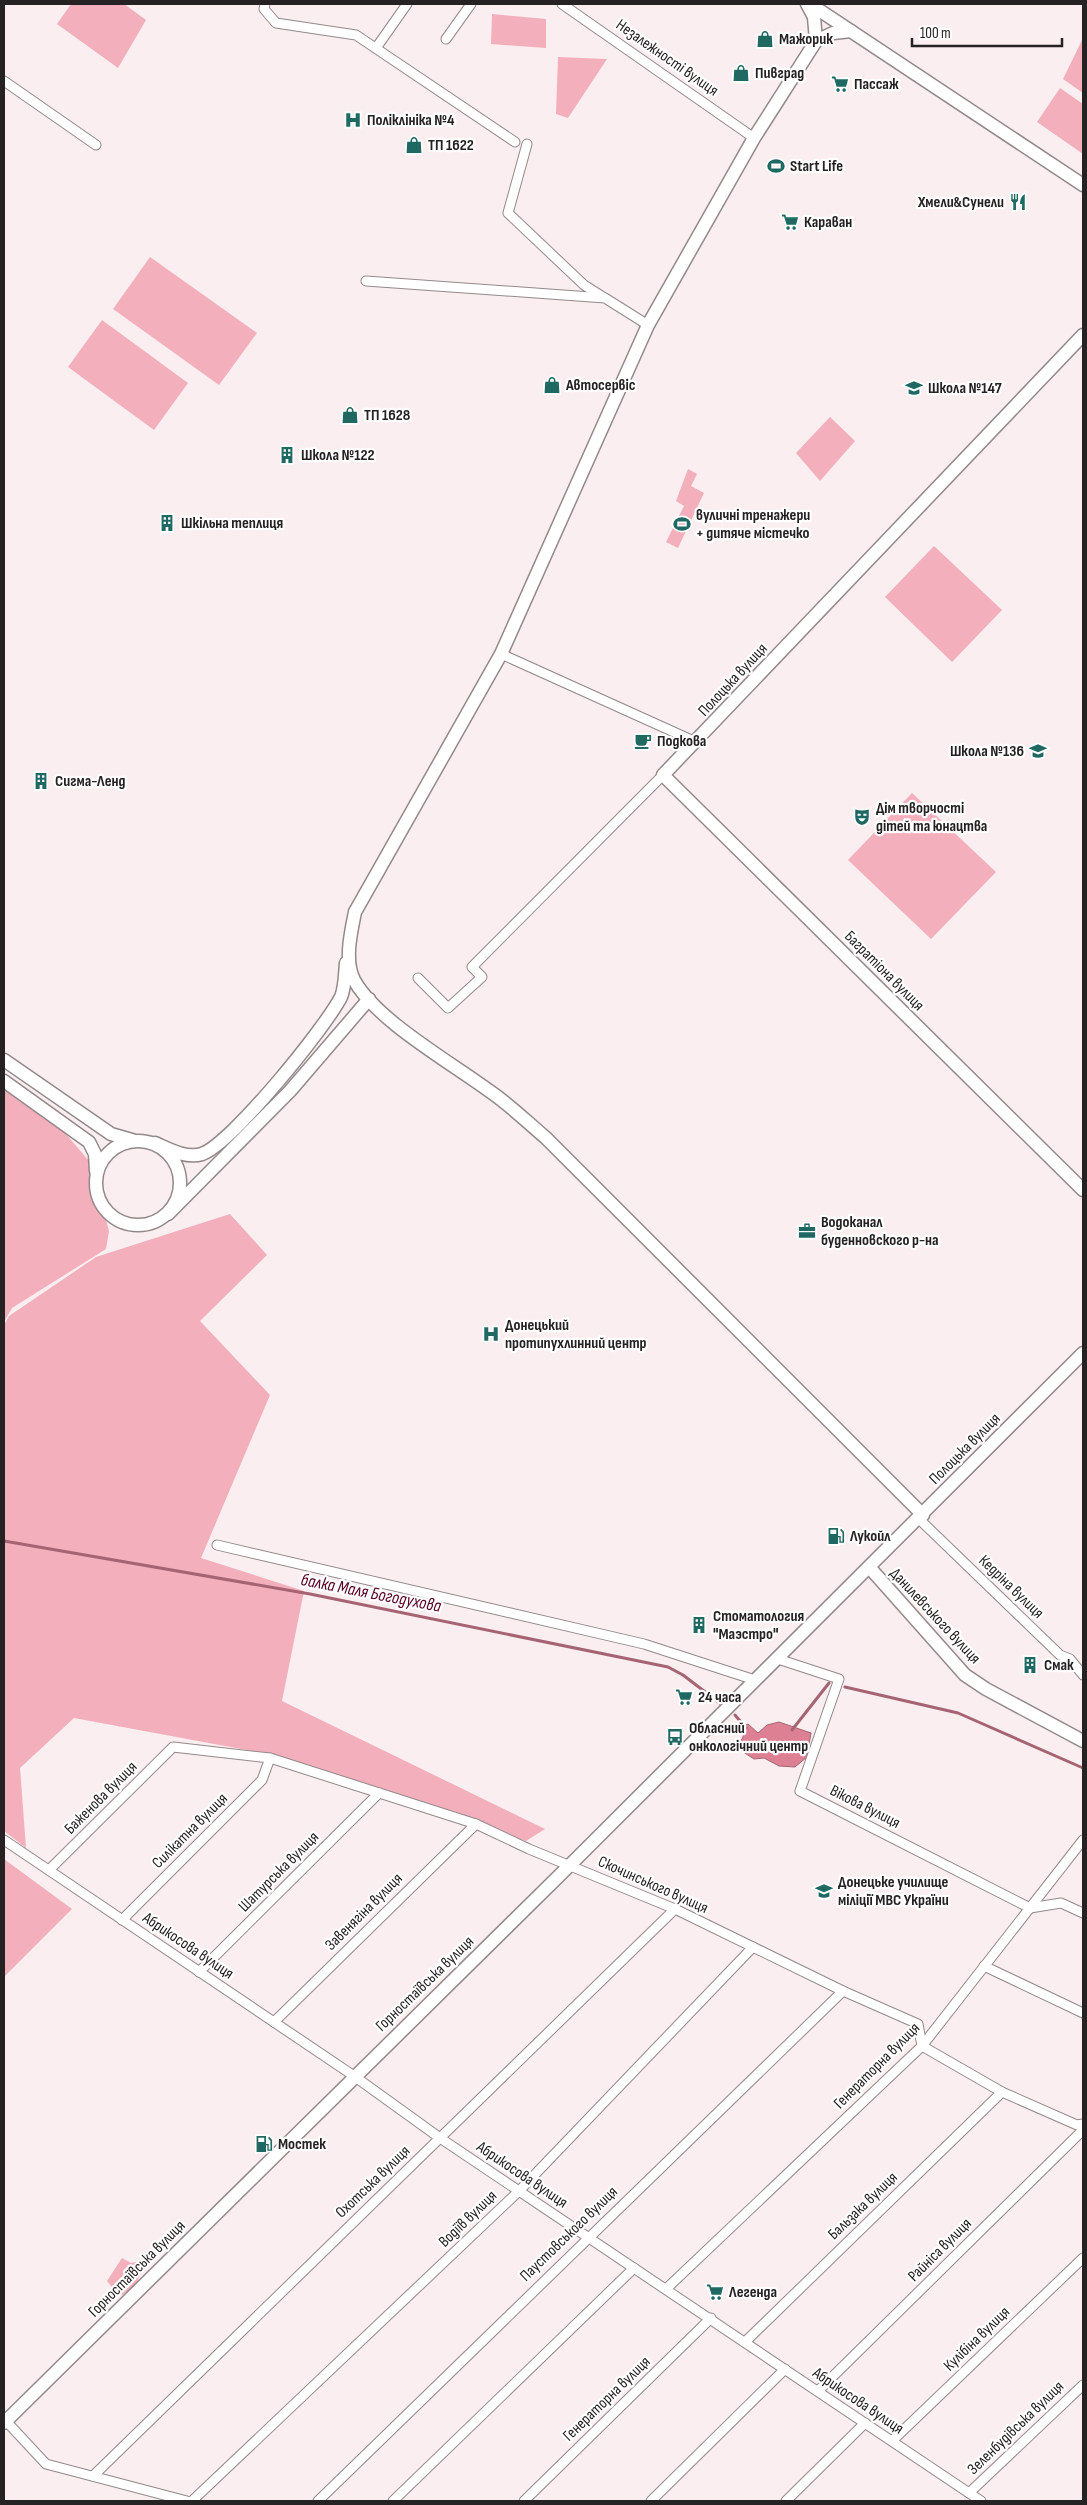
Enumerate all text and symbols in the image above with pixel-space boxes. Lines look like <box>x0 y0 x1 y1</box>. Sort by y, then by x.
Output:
scale bar <box>912 15 1062 47</box>
street label: Незалежності вулиця <box>612 16 722 100</box>
text: 100 m <box>920 24 951 43</box>
shop icon: Мажорик <box>755 29 775 49</box>
place label: Мажорик <box>779 30 833 49</box>
shop icon: Пивград <box>731 63 751 83</box>
place label: Пивград <box>755 64 804 83</box>
supermarket icon: Пассаж <box>830 74 850 94</box>
place label: Пассаж <box>854 75 899 94</box>
hospital icon: Поліклініка №4 <box>343 110 363 130</box>
place label: Поліклініка №4 <box>367 111 455 130</box>
shop icon: ТП 1622 <box>404 135 424 155</box>
place label: ТП 1622 <box>428 136 474 155</box>
sports icon: Start Life <box>766 156 786 176</box>
place label: Start Life <box>790 157 843 176</box>
restaurant icon: Хмели&Сунели <box>1008 192 1028 212</box>
place label: Хмели&Сунели <box>917 193 1004 212</box>
supermarket icon: Караван <box>780 212 800 232</box>
place label: Караван <box>804 213 852 232</box>
shop icon: Автосервіс <box>542 375 562 395</box>
place label: Автосервіс <box>565 376 636 395</box>
school or university icon: Школа №147 <box>904 378 924 398</box>
place label: Школа №147 <box>928 379 1002 398</box>
shop icon: ТП 1628 <box>340 405 360 425</box>
place label: ТП 1628 <box>364 406 411 425</box>
building icon: Школа №122 <box>277 445 297 465</box>
place label: Школа №122 <box>301 446 375 465</box>
place label: вуличні тренажери + дитяче містечко <box>696 506 810 543</box>
building icon: Шкільна теплиця <box>157 513 177 533</box>
place label: Шкільна теплиця <box>181 514 283 533</box>
sports icon: вуличні тренажери + дитяче містечко <box>672 514 692 534</box>
street label: Полоцька вулиця <box>694 640 772 720</box>
cafe icon: Подкова <box>633 731 653 751</box>
place label: Подкова <box>657 732 706 751</box>
school or university icon: Школа №136 <box>1028 741 1048 761</box>
place label: Школа №136 <box>950 742 1024 761</box>
building icon: Сигма-Ленд <box>31 771 51 791</box>
place label: Сигма-Ленд <box>55 772 126 791</box>
place label: Дім творчості дітей та юнацтва <box>876 799 987 836</box>
theatre icon: Дім творчості дітей та юнацтва <box>852 807 872 827</box>
street label: Багратіона вулиця <box>840 927 928 1015</box>
place label: Водоканал буденновского р-на <box>821 1213 939 1250</box>
office icon: Водоканал буденновского р-на <box>797 1221 817 1241</box>
place label: Донецький протипухлинний центр <box>505 1316 646 1353</box>
hospital icon: Донецький протипухлинний центр <box>481 1324 501 1344</box>
street label: Полоцька вулиця <box>925 1409 1005 1489</box>
fuel station icon: Лукойл <box>826 1526 846 1546</box>
place label: Лукойл <box>849 1527 891 1546</box>
street label: Кедріна вулиця <box>975 1551 1047 1623</box>
street label: Данилевського вулиця <box>886 1564 984 1668</box>
water label: балка Маля Богодухова <box>299 1569 444 1617</box>
place label: Стоматология "Маэстро" <box>713 1607 804 1644</box>
building icon: Стоматология "Маэстро" <box>689 1615 709 1635</box>
building icon: Смак <box>1020 1655 1040 1675</box>
place label: Смак <box>1044 1656 1074 1675</box>
supermarket icon: 24 часа <box>674 1687 694 1707</box>
place label: 24 часа <box>698 1688 741 1707</box>
place label: Обласний онкологічний центр <box>689 1719 808 1756</box>
bus stop icon: Обласний онкологічний центр <box>665 1727 685 1747</box>
street label: Баженова вулиця <box>61 1758 141 1838</box>
street label: Вікова вулиця <box>827 1781 903 1833</box>
street label: Силікатна вулиця <box>148 1789 232 1873</box>
street label: Шатурська вулиця <box>235 1828 323 1916</box>
street label: Скочинського вулиця <box>595 1852 711 1918</box>
street label: Завенягіна вулиця <box>321 1869 407 1955</box>
place label: Донецьке училище міліції МВС України <box>838 1873 949 1910</box>
school or university icon: Донецьке училище міліції МВС України <box>814 1881 834 1901</box>
street label: Абрикосова вулиця <box>138 1908 237 1983</box>
street label: Горностаївська вулиця <box>372 1932 478 2036</box>
street label: Генераторна вулиця <box>830 2019 924 2113</box>
fuel station icon: Мостек <box>254 2134 274 2154</box>
place label: Мостек <box>278 2135 326 2154</box>
street label: Абрикосова вулиця <box>472 2137 571 2212</box>
street label: Охотська вулиця <box>332 2142 414 2222</box>
street label: Бальзака вулиця <box>824 2168 902 2244</box>
street label: Паустовського вулиця <box>516 2183 622 2285</box>
street label: Водіїв вулиця <box>435 2187 501 2251</box>
street label: Райніса вулиця <box>904 2214 976 2286</box>
street label: Горностаївська вулиця <box>85 2217 189 2321</box>
supermarket icon: Легенда <box>705 2282 725 2302</box>
place label: Легенда <box>728 2283 777 2302</box>
street label: Кулібіна вулиця <box>940 2303 1014 2375</box>
street label: Генераторна вулиця <box>559 2353 655 2445</box>
street label: Абрикосова вулиця <box>808 2363 907 2438</box>
street label: Зеленбудівська вулиця <box>964 2377 1068 2479</box>

